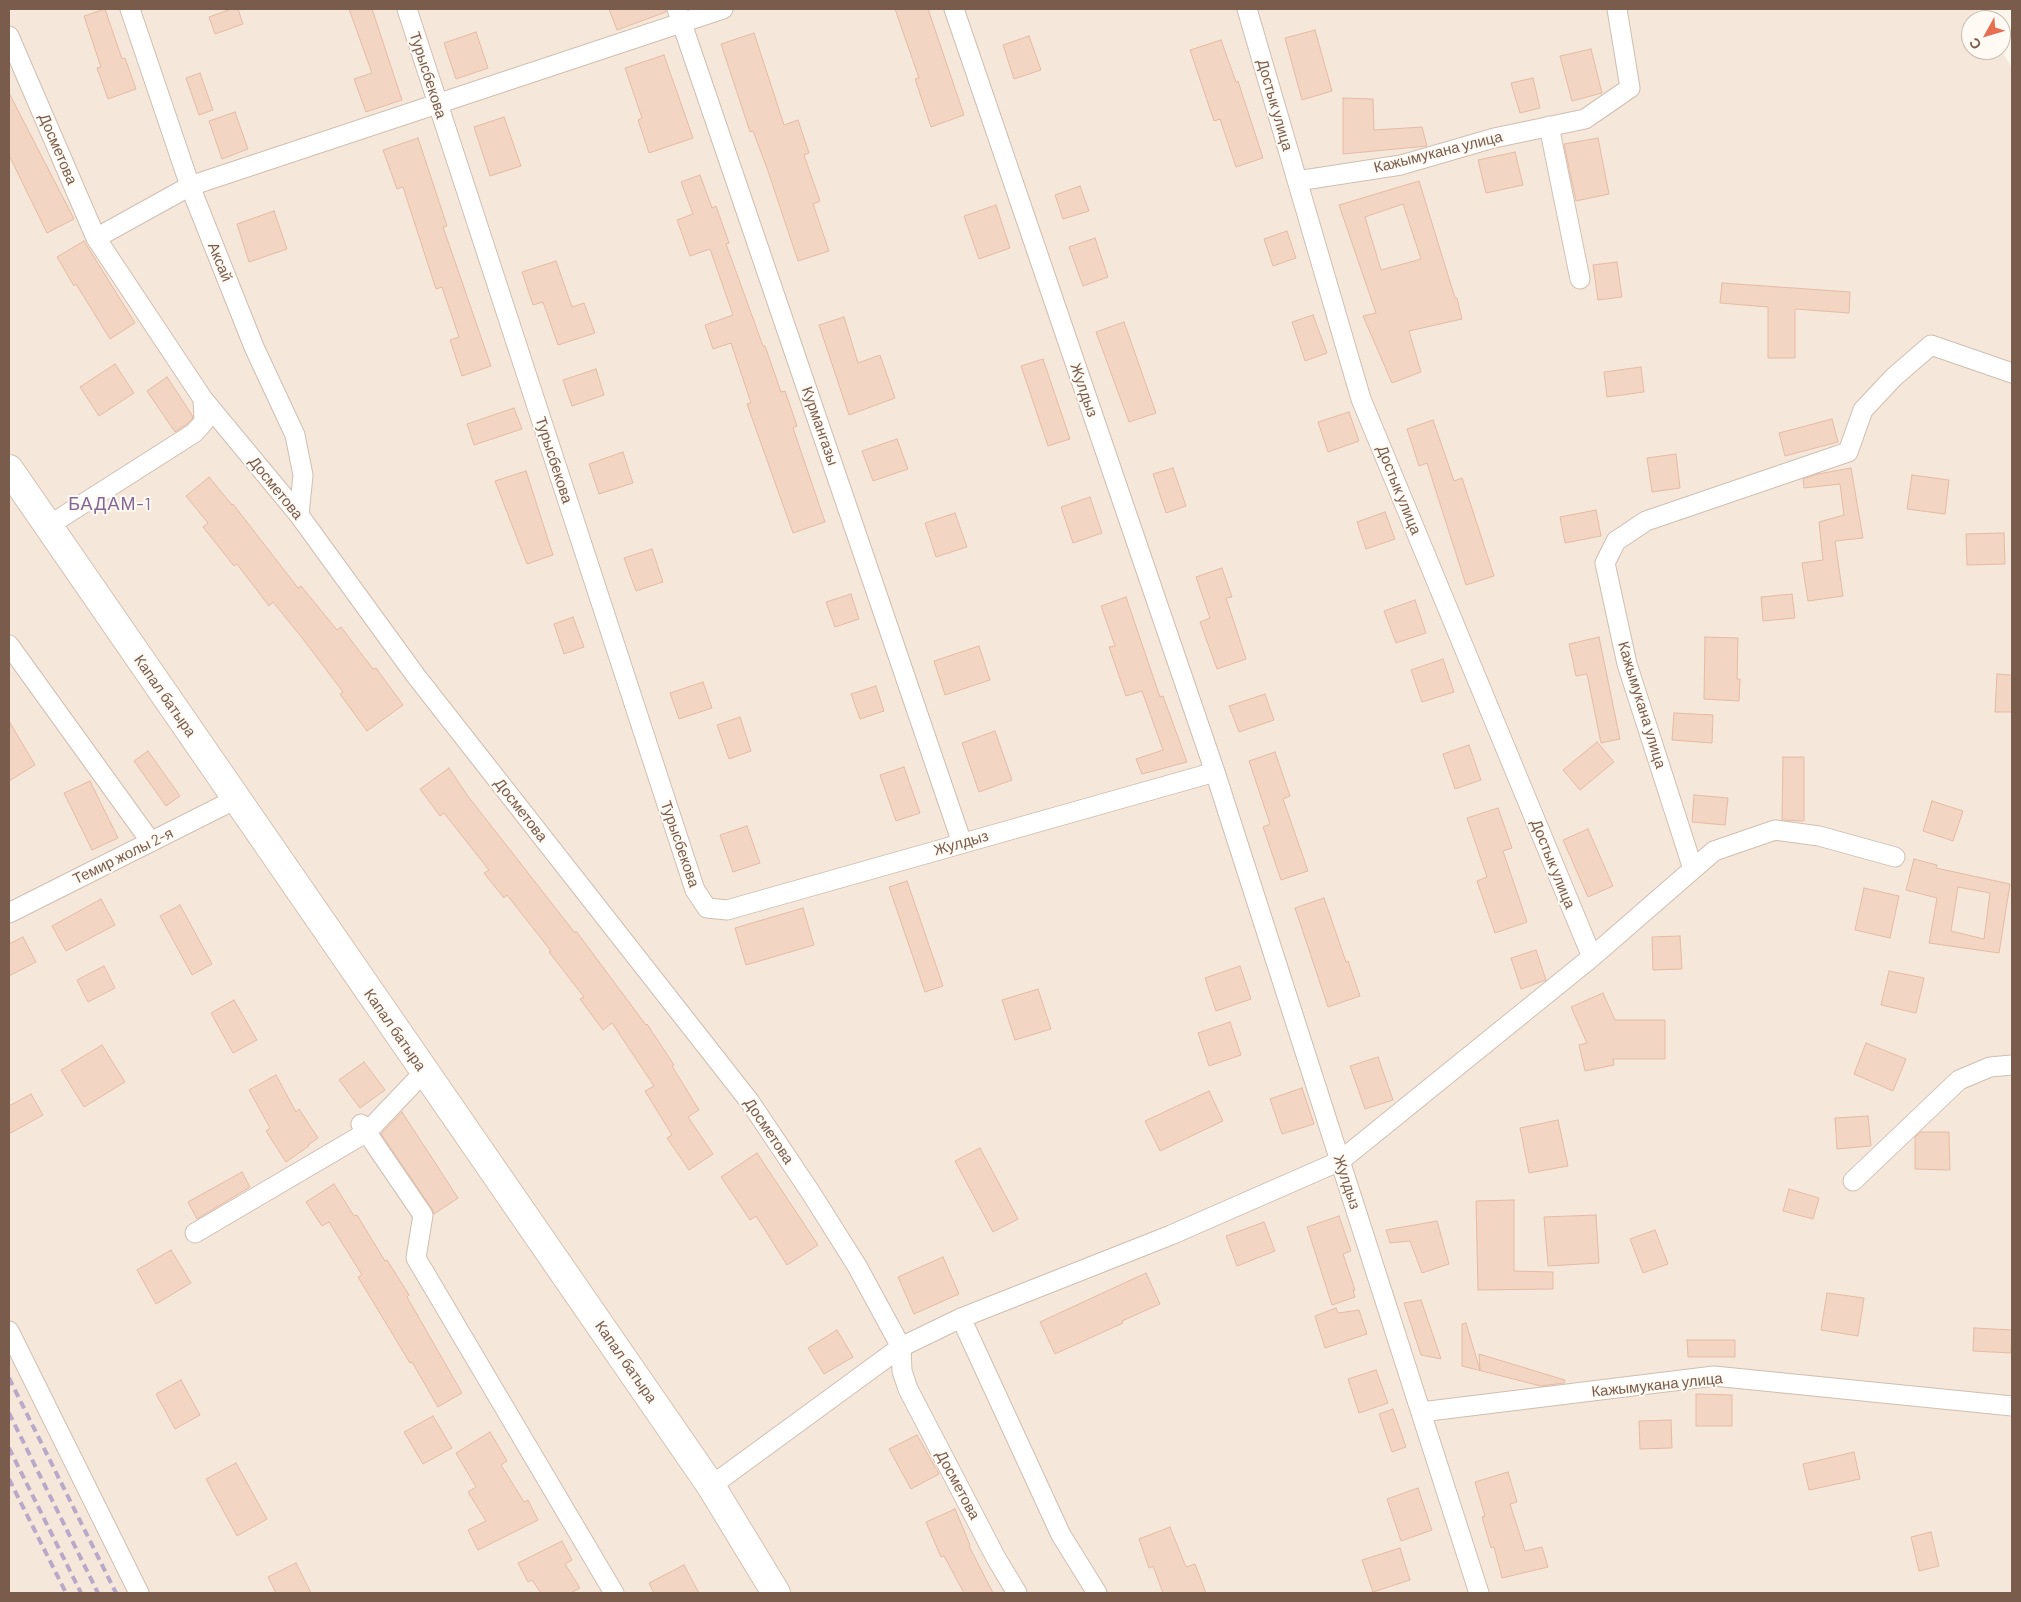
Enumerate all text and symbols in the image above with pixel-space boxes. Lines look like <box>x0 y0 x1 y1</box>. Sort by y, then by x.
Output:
north arrow <box>1961 10 2011 60</box>
street label: Турысбекова <box>405 29 451 121</box>
text: С <box>1965 35 1985 53</box>
street label: Достык улица <box>1253 57 1297 153</box>
street label: Досметова <box>35 111 81 187</box>
street label: Кажымукана улица <box>1372 127 1504 177</box>
street label: Аксай <box>204 240 236 284</box>
street label: Жулдыз <box>1066 361 1102 419</box>
street label: Курмангазы <box>798 384 842 468</box>
street label: Турысбекова <box>531 414 577 506</box>
street label: Достык улица <box>1373 443 1425 537</box>
street label: Досметова <box>245 453 307 523</box>
district label: БАДАМ-1 <box>67 493 153 515</box>
street label: Кажымукана улица <box>1614 639 1670 771</box>
street label: Капал батыра <box>130 652 200 740</box>
street label: Досметова <box>491 775 551 845</box>
street label: Турысбекова <box>657 798 703 890</box>
street label: Достык улица <box>1527 817 1579 911</box>
street label: Темир жолы 2-я <box>70 824 176 888</box>
street label: Жулдыз <box>932 827 990 859</box>
street label: Капал батыра <box>360 986 430 1074</box>
street label: Досметова <box>740 1095 798 1167</box>
street label: Жулдыз <box>1330 1153 1364 1211</box>
street label: Капал батыра <box>591 1318 661 1406</box>
street label: Кажымукана улица <box>1590 1369 1724 1401</box>
street label: Досметова <box>932 1447 984 1523</box>

